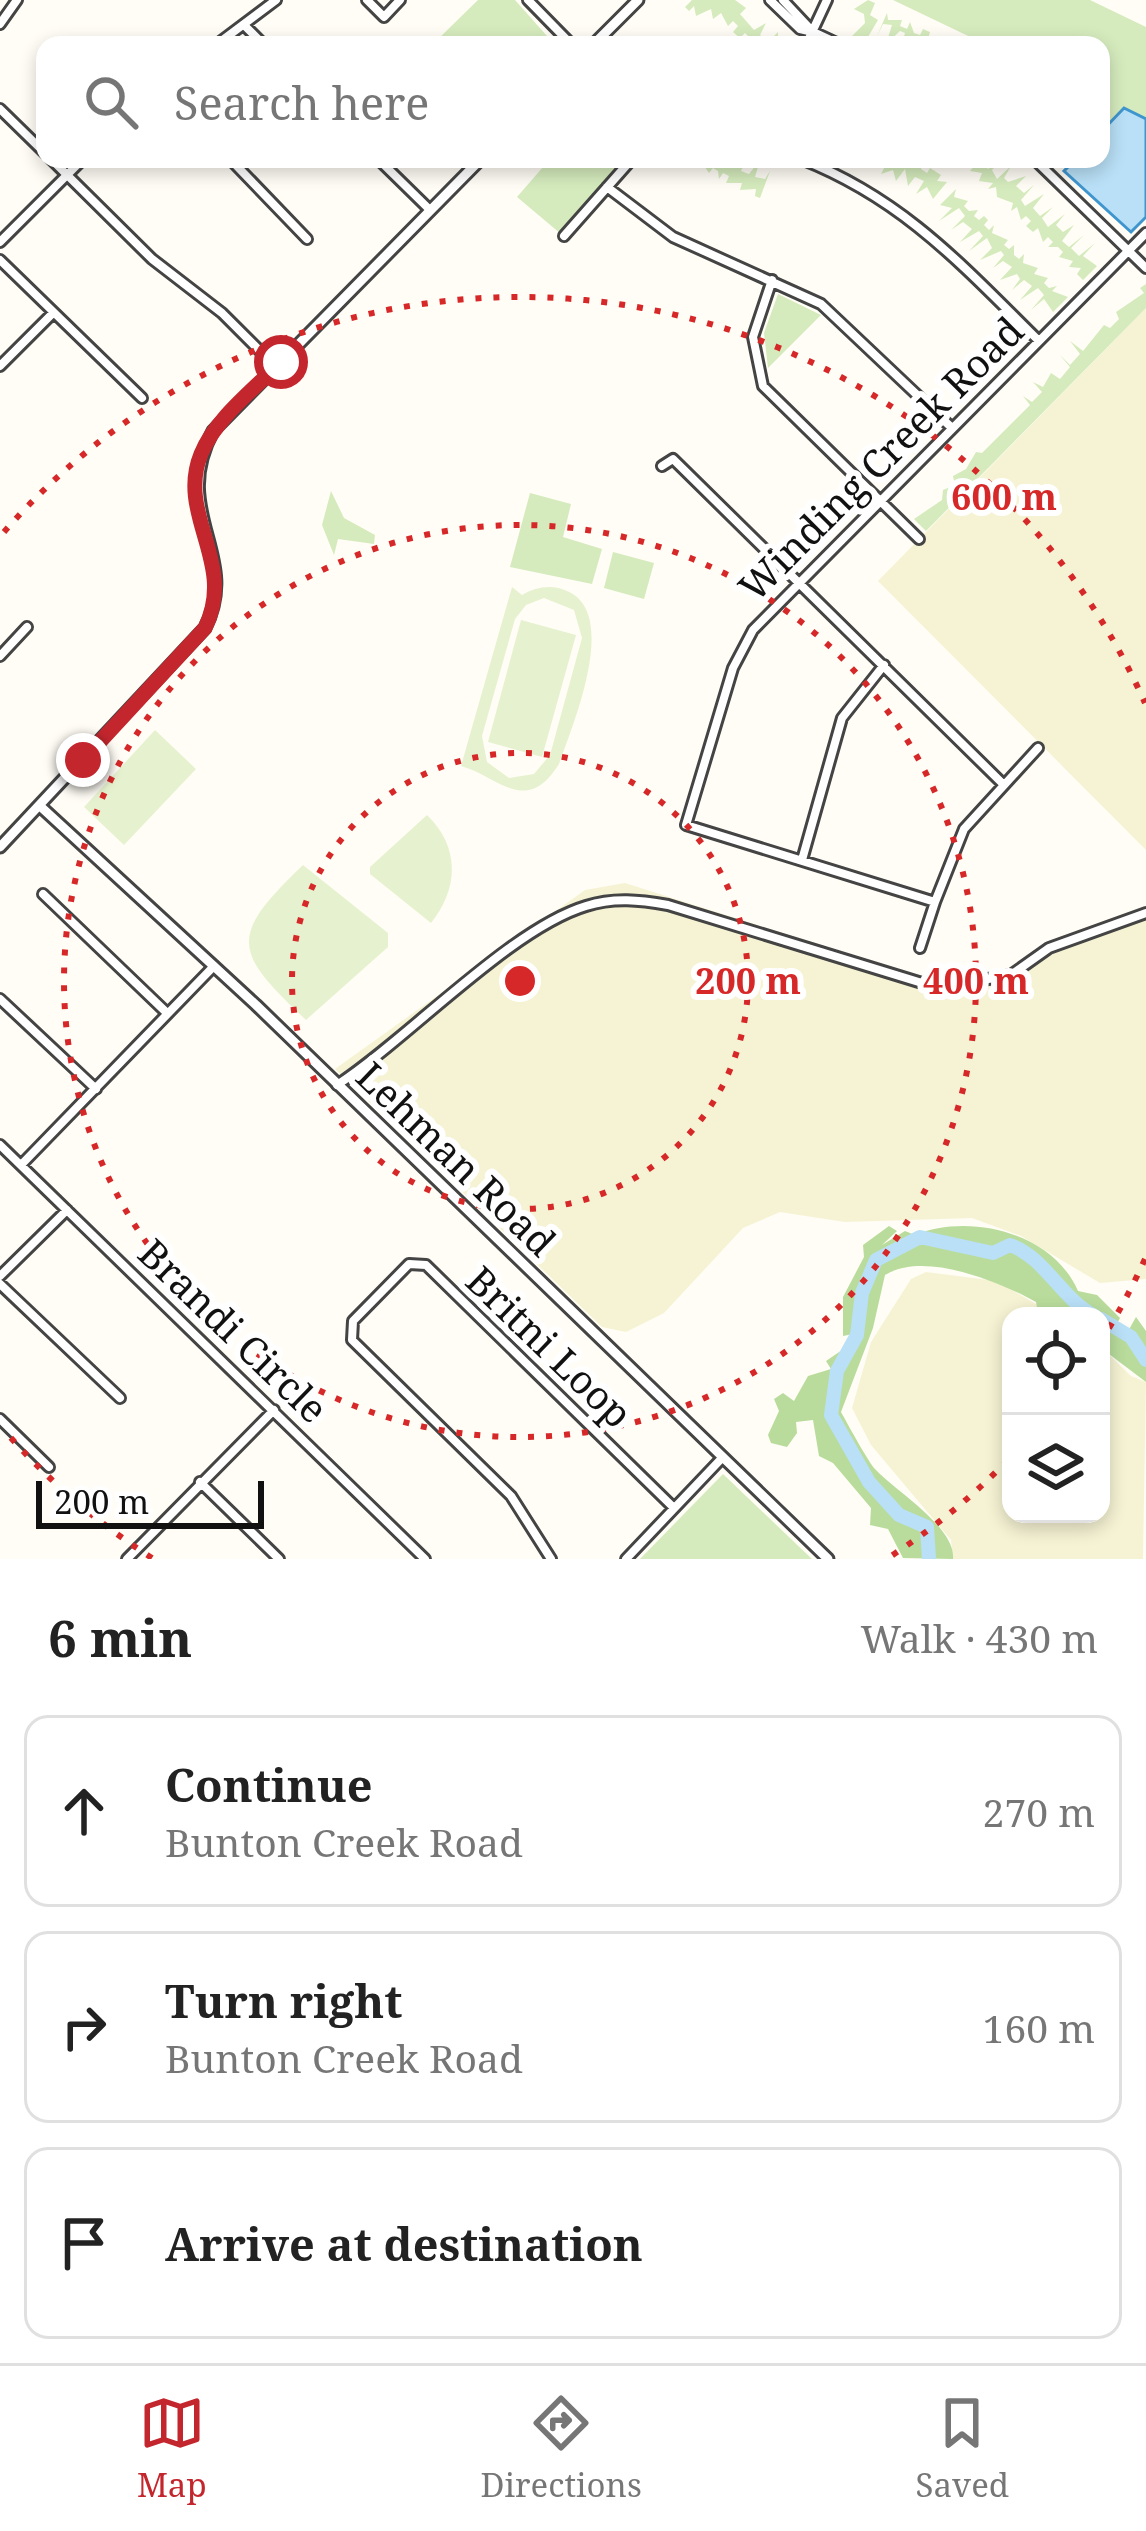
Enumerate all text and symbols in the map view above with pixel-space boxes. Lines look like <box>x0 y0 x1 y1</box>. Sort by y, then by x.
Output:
search box <box>36 36 1110 168</box>
icon: search <box>78 69 144 135</box>
text: Search here <box>174 72 429 133</box>
street label: Winding Creek Road <box>726 304 1034 612</box>
route start <box>254 335 308 389</box>
text: 600 m <box>951 472 1057 521</box>
route end <box>56 733 110 787</box>
text: 200 m <box>695 956 801 1005</box>
text: 400 m <box>923 956 1029 1005</box>
centre of rings <box>499 960 541 1002</box>
street label: Lehman Road <box>346 1049 568 1267</box>
street label: Brandi Circle <box>128 1226 340 1434</box>
street label: Britni Loop <box>456 1254 644 1438</box>
map controls <box>1002 1307 1110 1523</box>
button: locate <box>1002 1307 1110 1415</box>
button: layers <box>1002 1415 1110 1523</box>
scale bar <box>36 1475 264 1528</box>
text: 200 m <box>54 1479 149 1524</box>
text: 6 min <box>48 1602 192 1672</box>
text: Walk · 430 m <box>861 1611 1098 1664</box>
text: Continue <box>165 1754 373 1815</box>
icon: ahead <box>51 1778 117 1844</box>
text: 270 m <box>983 1785 1095 1838</box>
text: Bunton Creek Road <box>165 1815 523 1868</box>
text: Turn right <box>165 1970 402 2031</box>
icon: right <box>51 1994 117 2060</box>
text: 160 m <box>983 2001 1095 2054</box>
text: Bunton Creek Road <box>165 2031 523 2084</box>
icon: arrive <box>51 2210 117 2276</box>
text: Arrive at destination <box>165 2213 643 2274</box>
tab: Map <box>137 2390 207 2507</box>
tab: Directions <box>480 2390 642 2507</box>
tab: Saved <box>916 2390 1009 2507</box>

